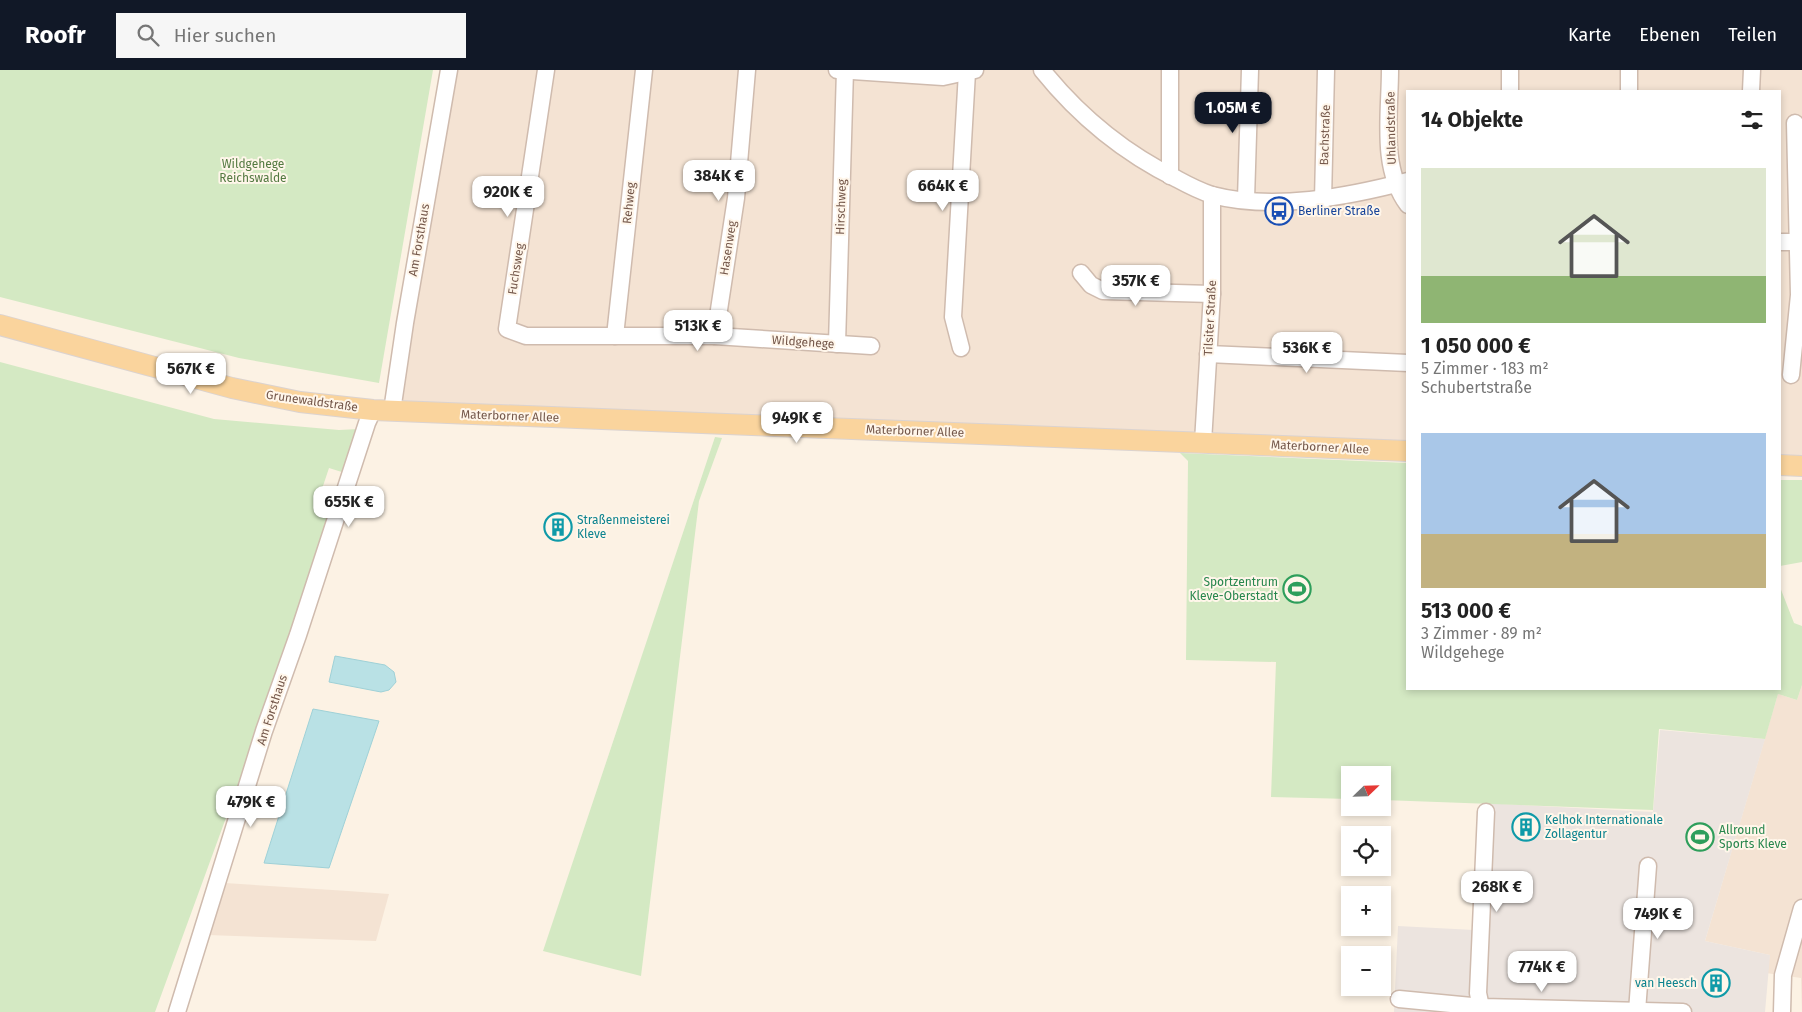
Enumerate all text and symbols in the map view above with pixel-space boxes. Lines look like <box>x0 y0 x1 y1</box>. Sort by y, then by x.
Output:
search box <box>116 13 466 58</box>
text: Roofr <box>25 21 86 49</box>
icon: search <box>134 21 162 49</box>
text: Hier suchen <box>174 24 276 47</box>
text: Karte <box>1568 24 1611 46</box>
text: Ebenen <box>1639 24 1700 46</box>
text: Teilen <box>1728 24 1777 46</box>
street label: Uhlandstraße <box>1383 91 1399 165</box>
pin: 1.05M € <box>1187 92 1279 134</box>
text: 1.05M € <box>1206 98 1260 117</box>
street label: Bachstraße <box>1317 104 1333 166</box>
icon: filters <box>1738 106 1766 134</box>
text: 14 Objekte <box>1421 107 1523 133</box>
park label: Wildgehege Reichswalde <box>219 157 287 185</box>
pin: 384K € <box>678 160 760 202</box>
text: 384K € <box>694 166 744 185</box>
pin: 664K € <box>902 170 984 212</box>
pin: 920K € <box>467 176 549 218</box>
text: 664K € <box>918 176 968 195</box>
street label: Hirschweg <box>833 178 849 235</box>
street label: Rehweg <box>620 181 638 225</box>
text: 920K € <box>483 182 533 201</box>
bus stop icon: Berliner Straße <box>1264 196 1294 226</box>
icon: home <box>1549 201 1639 291</box>
street label: Am Forsthaus <box>406 202 432 277</box>
place label: Berliner Straße <box>1298 204 1380 218</box>
street label: Hasenweg <box>717 219 739 276</box>
street label: Fuchsweg <box>505 241 527 296</box>
pin: 357K € <box>1095 264 1177 307</box>
text: 357K € <box>1112 271 1160 290</box>
street label: Tilsiter Straße <box>1201 280 1219 356</box>
pin: 513K € <box>657 310 739 352</box>
text: 513K € <box>675 316 721 335</box>
pin: 536K € <box>1266 332 1348 374</box>
street label: Wildgehege <box>771 333 835 351</box>
text: 1 050 000 € <box>1421 333 1531 359</box>
text: 536K € <box>1282 338 1332 357</box>
pin: 567K € <box>150 352 232 395</box>
text: 567K € <box>167 359 215 378</box>
text: 5 Zimmer · 183 m² <box>1421 359 1549 378</box>
text: Schubertstraße <box>1421 378 1532 397</box>
street label: Grunewaldstraße <box>265 388 359 414</box>
pin: 949K € <box>756 402 838 444</box>
street label: Materborner Allee <box>461 407 559 425</box>
text: 949K € <box>772 408 822 427</box>
street label: Materborner Allee <box>866 422 964 440</box>
street label: Materborner Allee <box>1271 437 1369 457</box>
icon: home <box>1549 466 1639 556</box>
pin: 655K € <box>308 486 390 528</box>
text: 655K € <box>324 492 374 511</box>
building icon: Straßenmeisterei Kleve <box>543 512 573 542</box>
place label: Straßenmeisterei Kleve <box>577 513 670 541</box>
sports icon: Sportzentrum Kleve-Oberstadt <box>1282 574 1312 604</box>
place label: Sportzentrum Kleve-Oberstadt <box>1189 575 1279 603</box>
text: 513 000 € <box>1421 598 1511 624</box>
text: 3 Zimmer · 89 m² <box>1421 624 1542 643</box>
text: Wildgehege <box>1421 643 1505 662</box>
street label: Am Forsthaus <box>254 673 290 747</box>
north arrow <box>1341 766 1391 816</box>
map controls <box>1341 766 1391 996</box>
pin: 479K € <box>210 786 292 828</box>
text: 479K € <box>227 792 275 811</box>
building icon: Kelhok Internationale Zollagentur <box>1511 812 1541 842</box>
place label: Kelhok Internationale Zollagentur <box>1545 813 1663 841</box>
sports icon: Allround Sports Kleve <box>1685 822 1715 852</box>
place label: Allround Sports Kleve <box>1719 823 1787 851</box>
button: locate <box>1341 826 1391 876</box>
pin: 268K € <box>1456 870 1538 913</box>
text: 268K € <box>1472 877 1522 896</box>
button: + <box>1341 886 1391 936</box>
pin: 749K € <box>1617 898 1699 940</box>
text: 749K € <box>1634 904 1682 923</box>
button: − <box>1341 946 1391 996</box>
pin: 774K € <box>1501 950 1583 993</box>
text: 774K € <box>1519 957 1565 976</box>
building icon: van Heesch <box>1701 968 1731 998</box>
place label: van Heesch <box>1635 976 1697 990</box>

